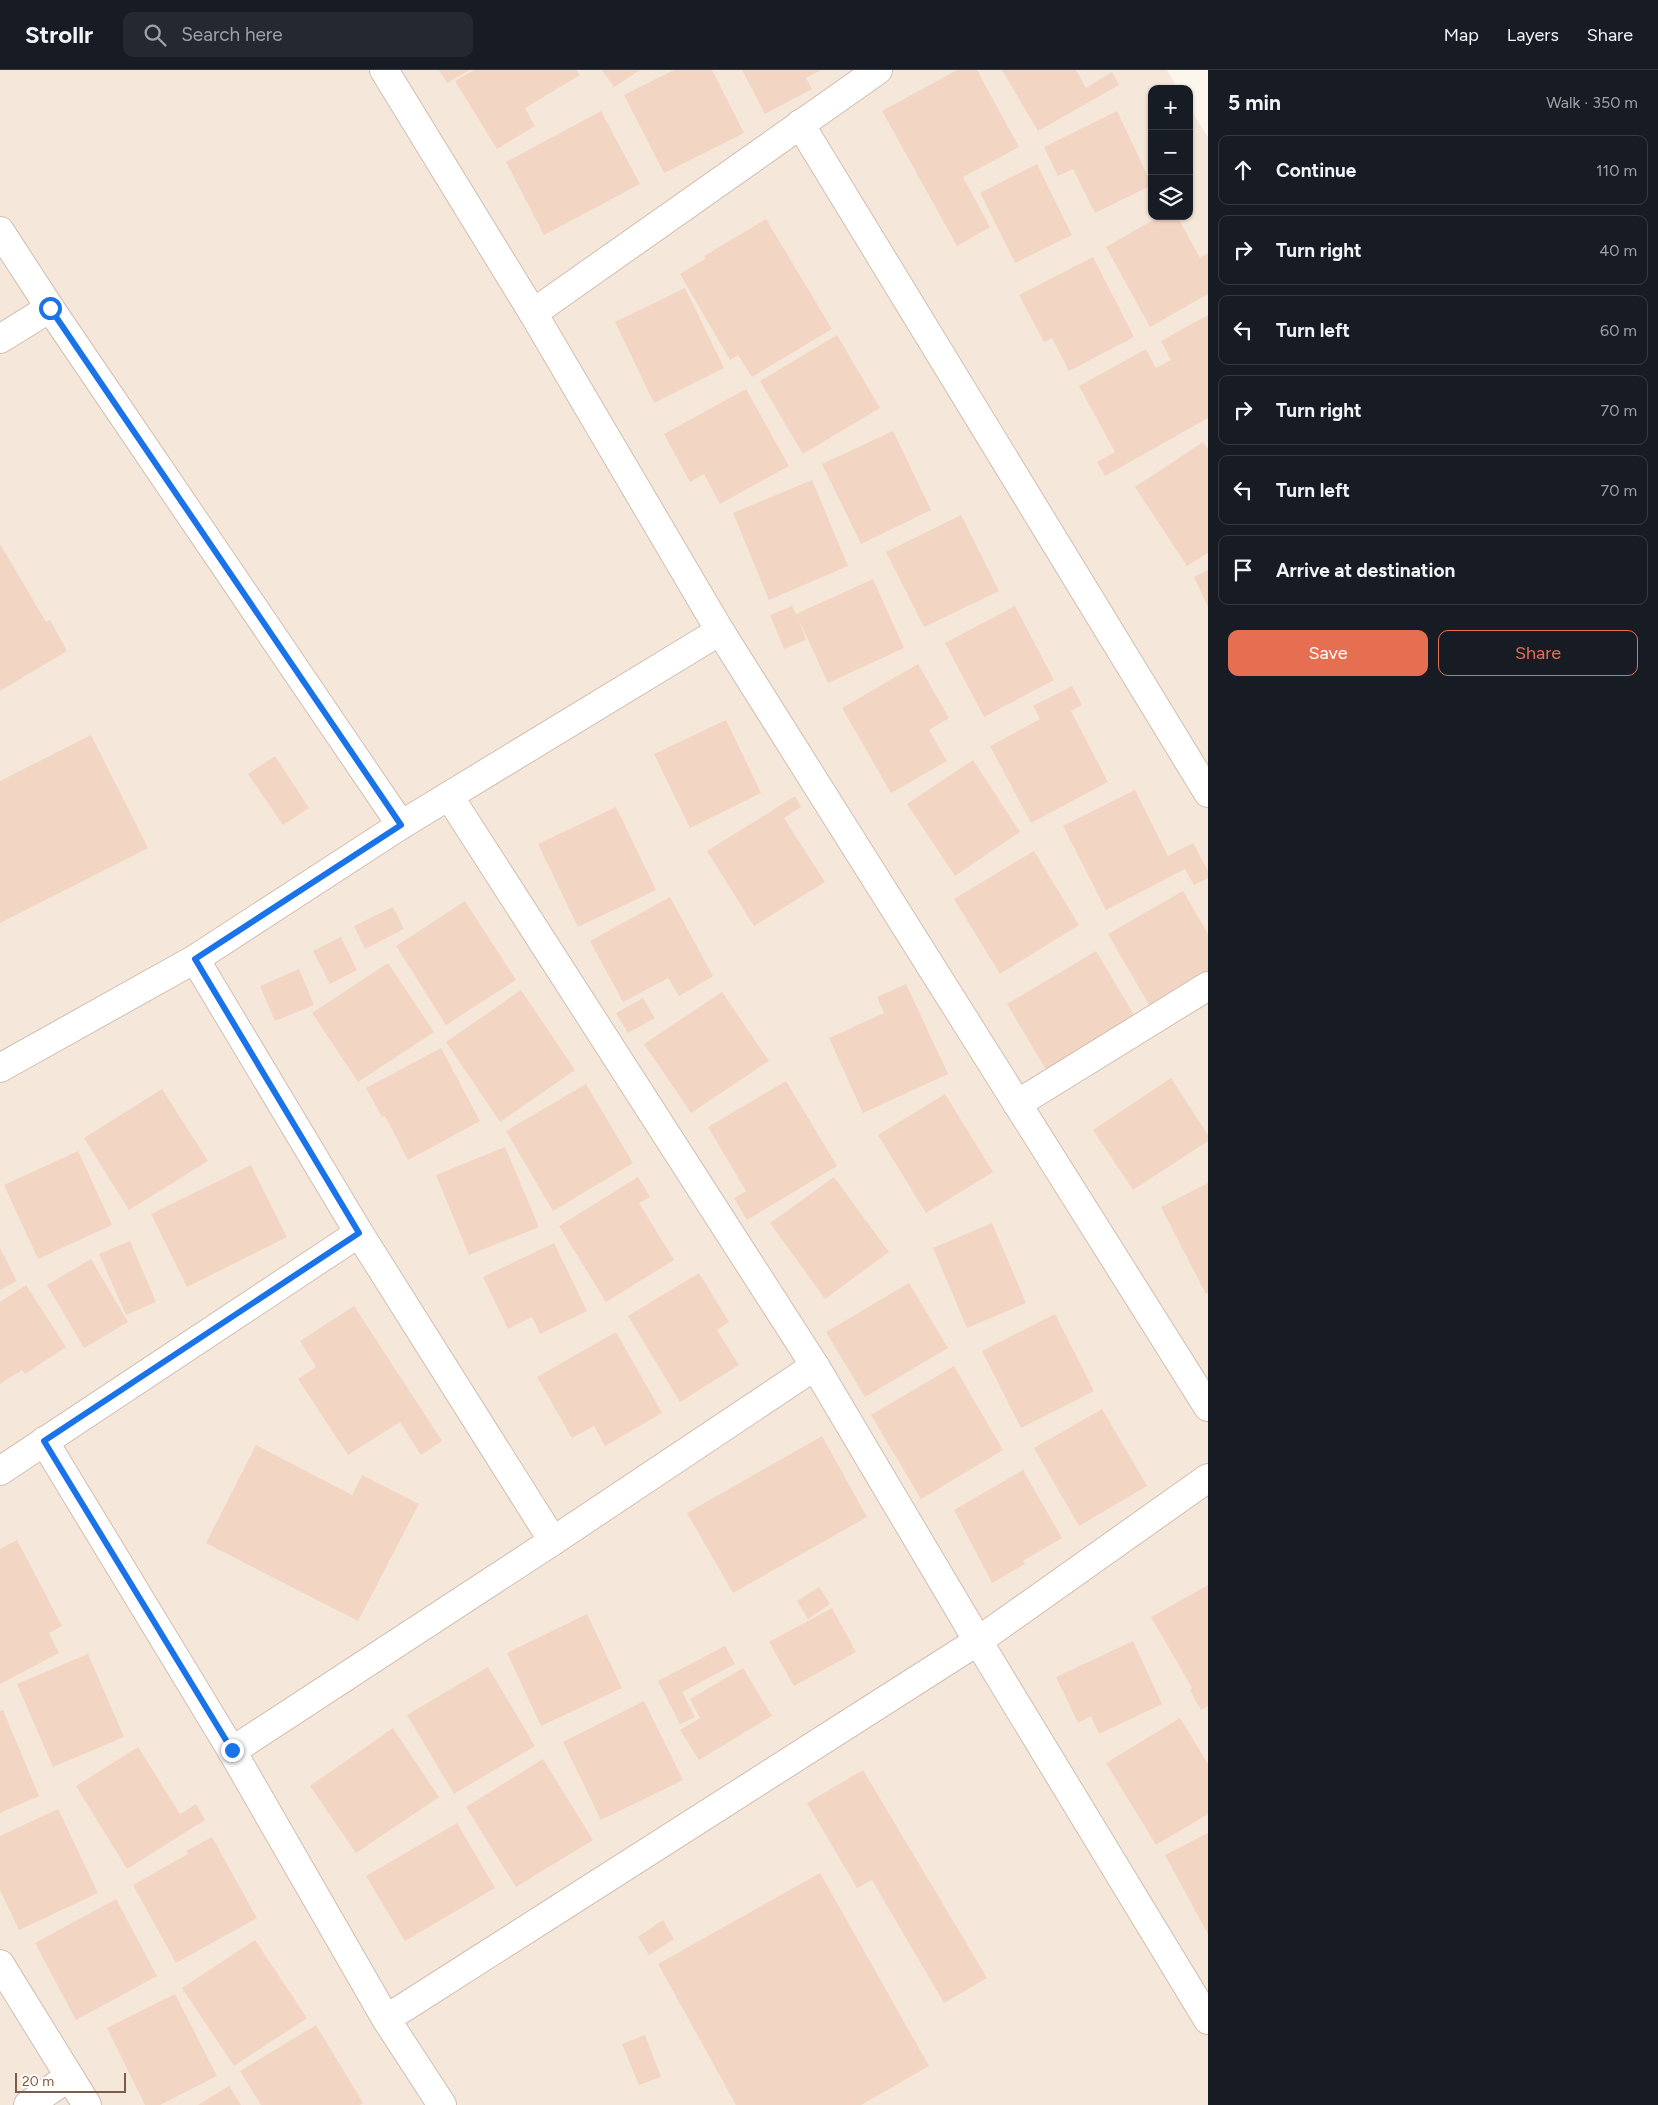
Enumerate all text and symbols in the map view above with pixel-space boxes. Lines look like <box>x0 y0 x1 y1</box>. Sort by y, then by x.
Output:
search box <box>123 12 473 57</box>
text: Strollr <box>25 20 93 49</box>
icon: search <box>141 21 169 49</box>
text: Search here <box>181 23 283 46</box>
text: Map <box>1444 24 1479 46</box>
text: Layers <box>1507 24 1559 46</box>
text: Share <box>1587 24 1633 46</box>
map controls <box>1148 85 1193 220</box>
button: + <box>1148 85 1193 130</box>
text: 5 min <box>1228 90 1281 115</box>
text: Walk · 350 m <box>1546 93 1638 112</box>
button: − <box>1148 130 1193 175</box>
icon: ahead <box>1229 156 1257 184</box>
text: Continue <box>1276 159 1356 182</box>
text: 110 m <box>1596 161 1637 180</box>
button: layers <box>1148 175 1193 220</box>
icon: right <box>1229 236 1257 264</box>
text: Turn right <box>1276 239 1362 262</box>
text: 40 m <box>1599 241 1637 260</box>
route start <box>39 297 62 320</box>
icon: left <box>1229 316 1257 344</box>
text: Turn left <box>1276 319 1350 342</box>
text: 60 m <box>1600 321 1637 340</box>
icon: right <box>1229 396 1257 424</box>
text: Turn right <box>1276 399 1362 422</box>
text: 70 m <box>1601 401 1637 420</box>
icon: left <box>1229 476 1257 504</box>
text: Turn left <box>1276 479 1350 502</box>
text: 70 m <box>1601 481 1637 500</box>
icon: arrive <box>1229 556 1257 584</box>
text: Arrive at destination <box>1276 559 1455 582</box>
button: Save <box>1228 630 1428 676</box>
button: Share <box>1438 630 1638 676</box>
route end <box>221 1739 244 1762</box>
scale bar <box>15 2070 126 2093</box>
text: 20 m <box>22 2073 54 2090</box>

